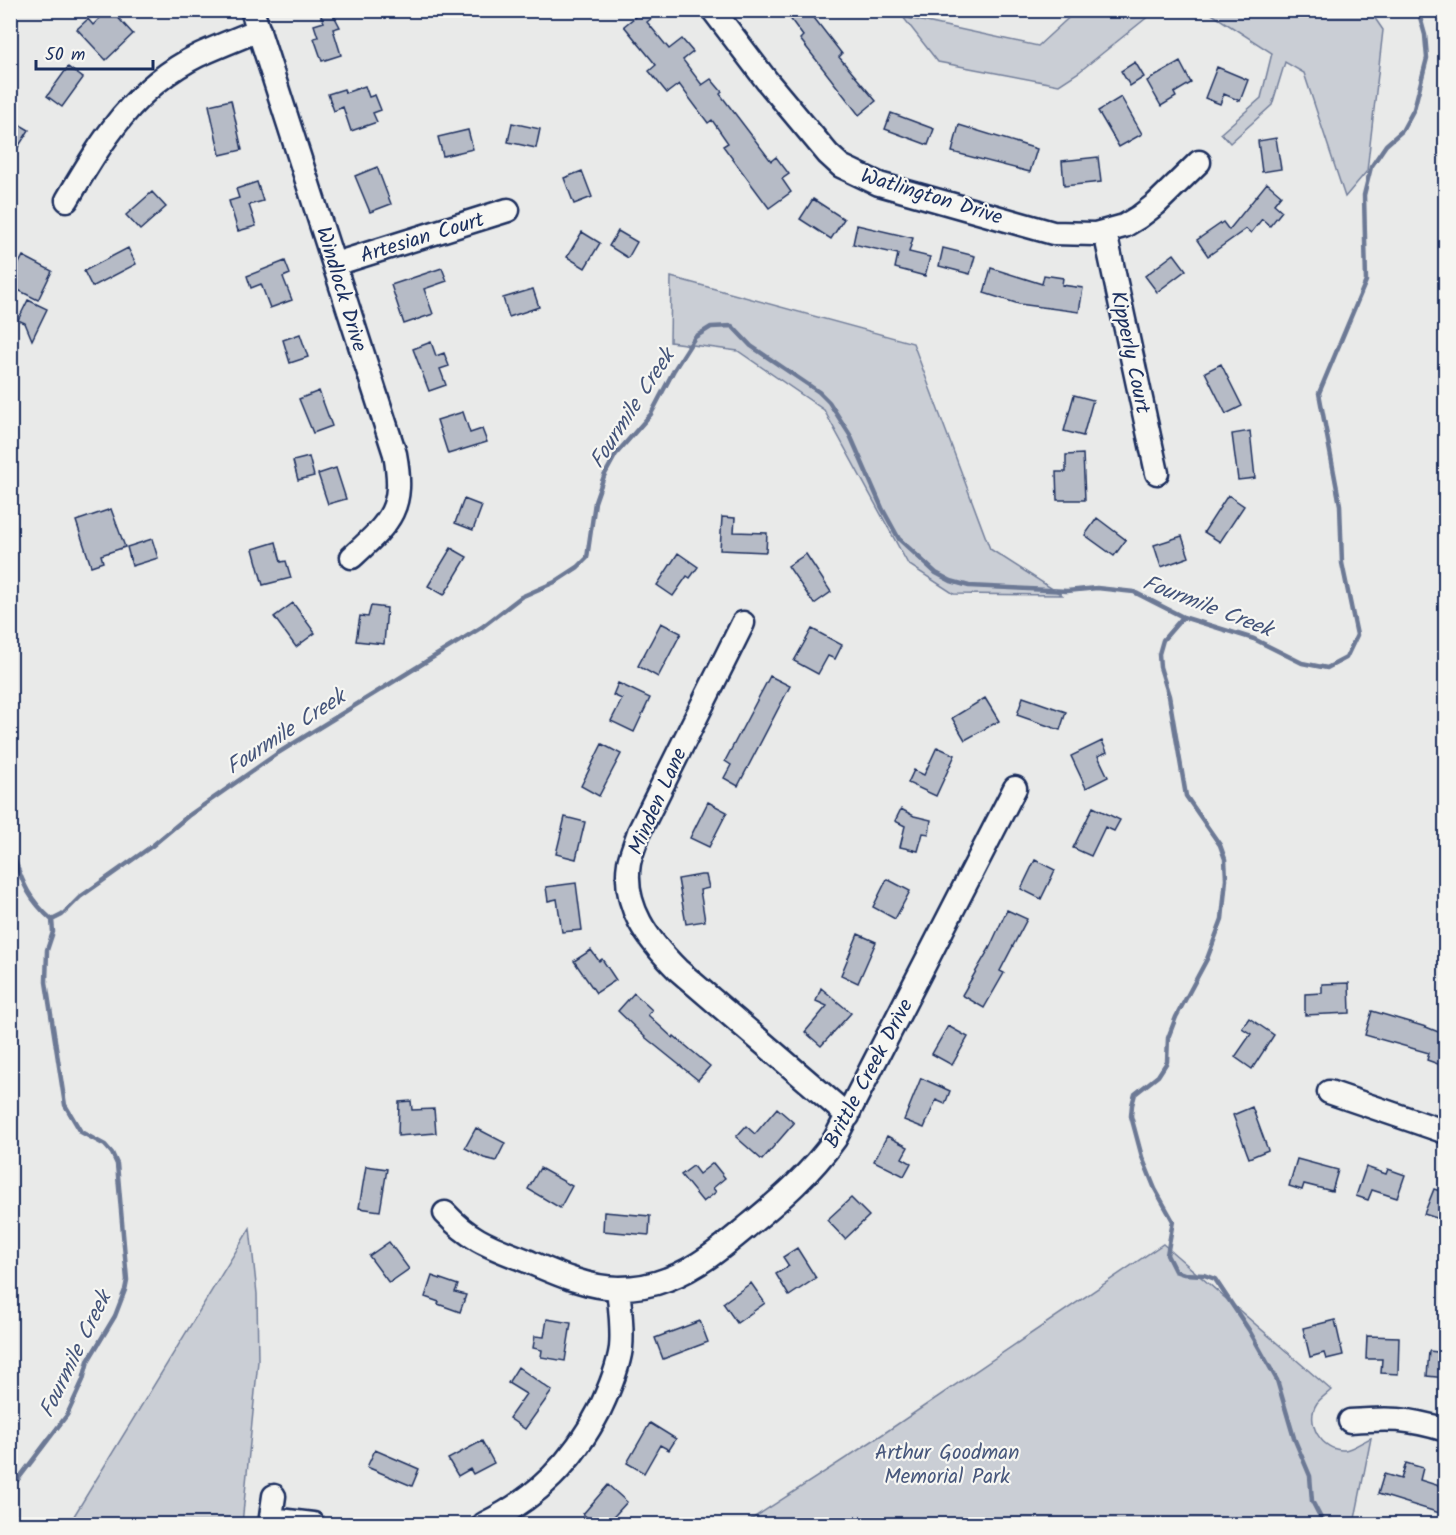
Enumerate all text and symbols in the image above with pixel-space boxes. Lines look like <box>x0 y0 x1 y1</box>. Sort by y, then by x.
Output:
scale bar <box>36 33 153 71</box>
text: 50 m <box>45 41 85 70</box>
street label: Watlington Drive <box>857 160 1007 235</box>
street label: Artesian Court <box>356 204 489 273</box>
street label: Windlock Drive <box>306 223 375 357</box>
street label: Kipperly Court <box>1100 288 1159 418</box>
water label: Fourmile Creek <box>581 339 687 476</box>
water label: Fourmile Creek <box>1137 566 1281 649</box>
water label: Fourmile Creek <box>219 679 356 785</box>
street label: Minden Lane <box>620 742 697 861</box>
street label: Brittle Creek Drive <box>816 993 923 1154</box>
water label: Fourmile Creek <box>31 1283 124 1424</box>
park label: Arthur Goodman Memorial Park <box>875 1437 1019 1494</box>

